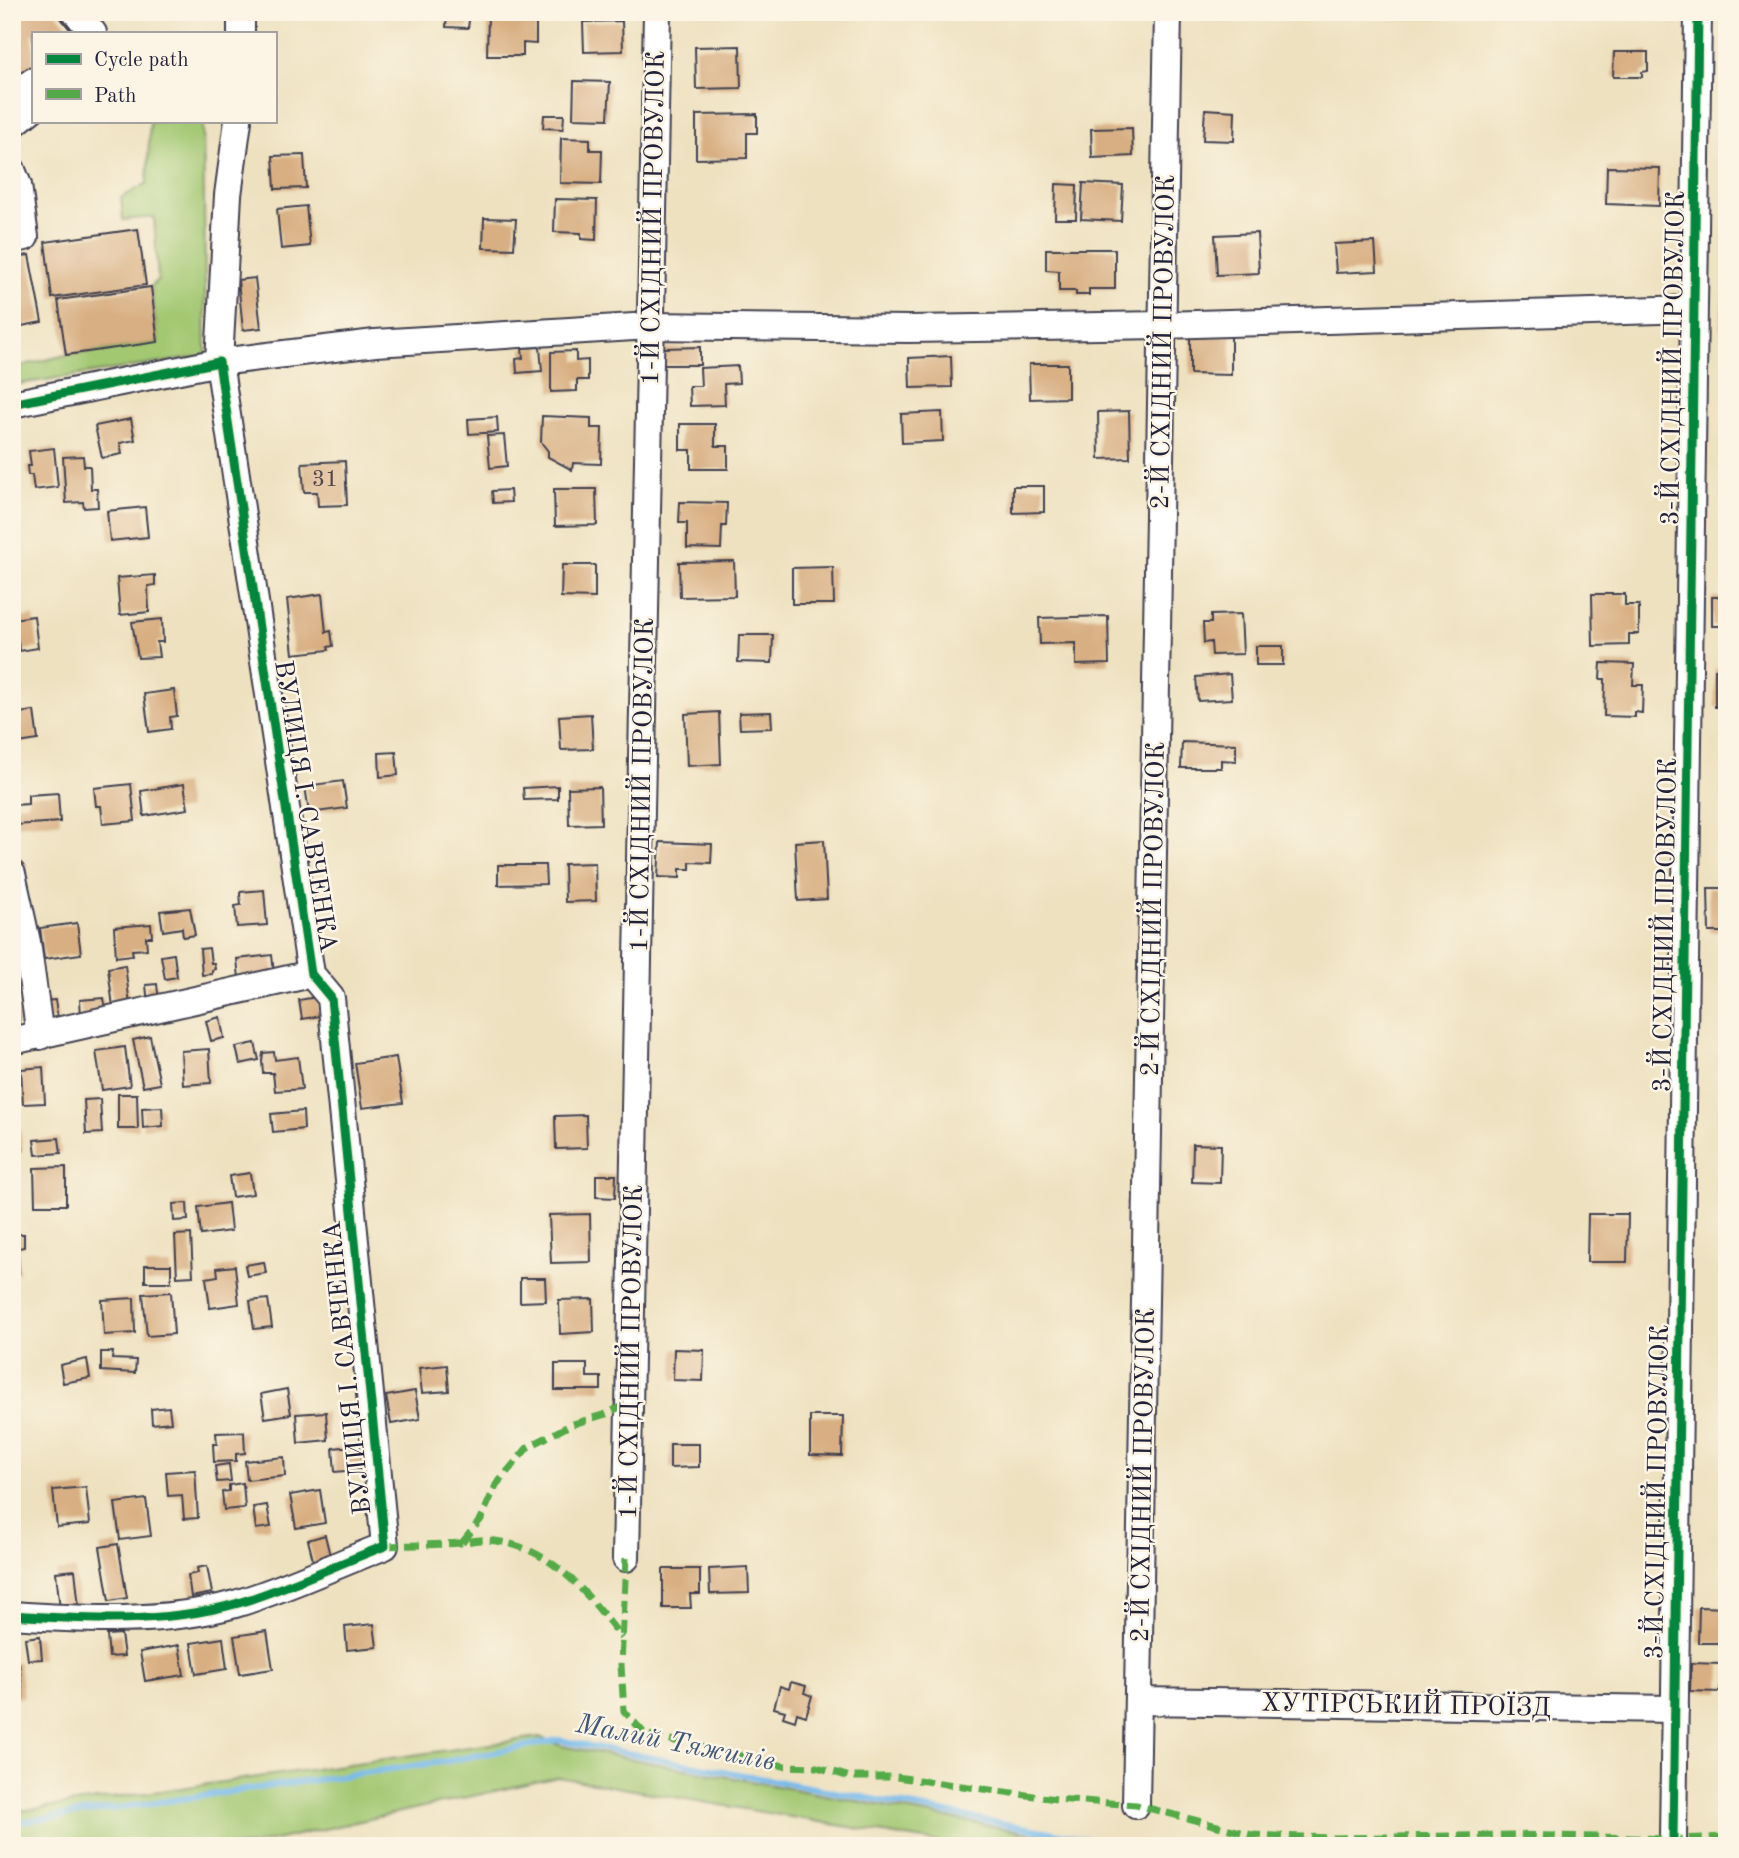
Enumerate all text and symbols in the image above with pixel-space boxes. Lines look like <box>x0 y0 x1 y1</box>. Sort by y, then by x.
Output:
legend <box>32 32 276 122</box>
text: Cycle path <box>94 50 189 71</box>
street label: 1-Й СХІДНИЙ ПРОВУЛОК <box>633 50 670 386</box>
text: Path <box>94 86 137 107</box>
street label: 2-Й СХІДНИЙ ПРОВУЛОК <box>1143 174 1180 510</box>
street label: 3-Й СХІДНИЙ ПРОВУЛОК <box>1653 190 1690 526</box>
house number: 31 <box>312 468 338 491</box>
street label: 1-Й СХІДНИЙ ПРОВУЛОК <box>622 617 659 953</box>
street label: ВУЛИЦЯ І. САВЧЕНКА <box>269 658 341 954</box>
street label: 2-Й СХІДНИЙ ПРОВУЛОК <box>1133 741 1170 1077</box>
street label: 3-Й СХІДНИЙ ПРОВУЛОК <box>1645 757 1682 1093</box>
street label: 1-Й СХІДНИЙ ПРОВУЛОК <box>611 1184 648 1520</box>
street label: ВУЛИЦЯ І. САВЧЕНКА <box>320 1219 376 1516</box>
street label: 2-Й СХІДНИЙ ПРОВУЛОК <box>1123 1307 1160 1643</box>
street label: 3-Й СХІДНИЙ ПРОВУЛОК <box>1637 1324 1674 1660</box>
street label: ХУТІРСЬКИЙ ПРОЇЗД <box>1261 1685 1551 1722</box>
water label: Малий Тяжилів <box>572 1711 777 1777</box>

